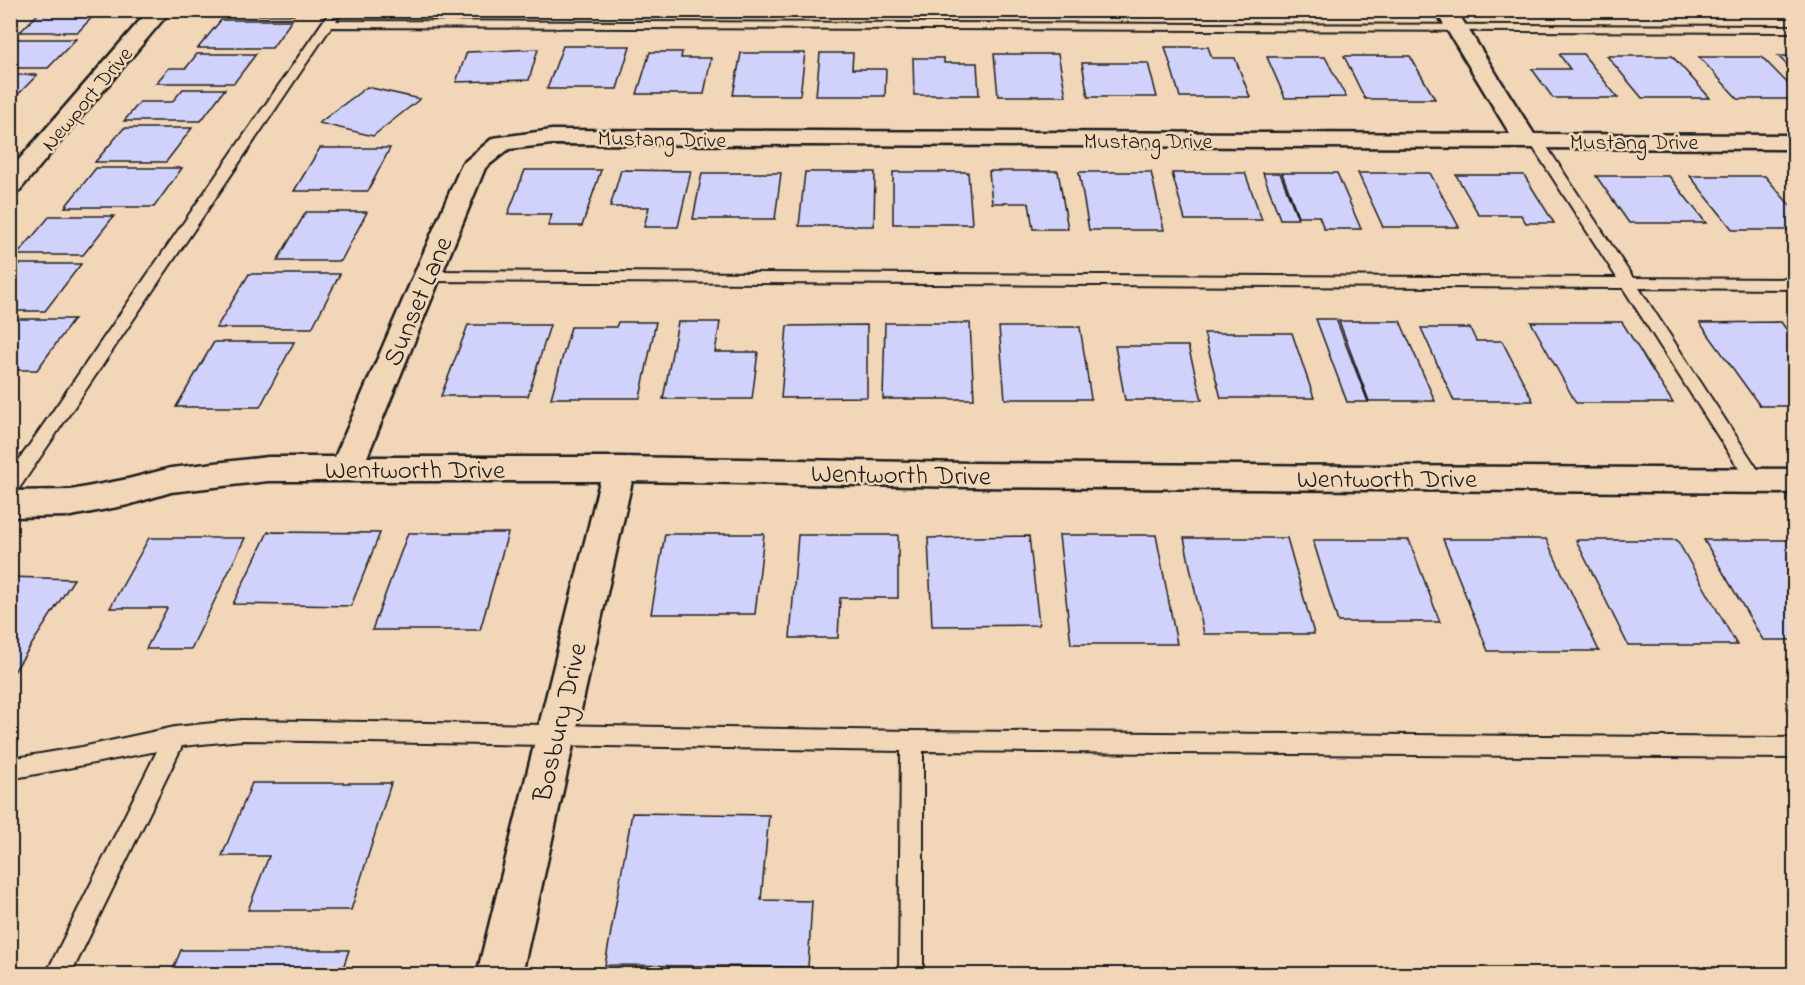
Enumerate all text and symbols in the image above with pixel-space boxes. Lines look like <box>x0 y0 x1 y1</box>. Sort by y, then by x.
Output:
street label: Newport Drive <box>35 40 142 159</box>
street label: Mustang Drive <box>597 124 727 159</box>
street label: Mustang Drive <box>1084 127 1212 160</box>
street label: Mustang Drive <box>1570 128 1698 161</box>
street label: Sunset Lane <box>374 230 464 373</box>
street label: Wentworth Drive <box>325 452 506 491</box>
street label: Wentworth Drive <box>810 455 992 498</box>
street label: Wentworth Drive <box>1297 461 1478 500</box>
street label: Bosbury Drive <box>524 638 599 807</box>

